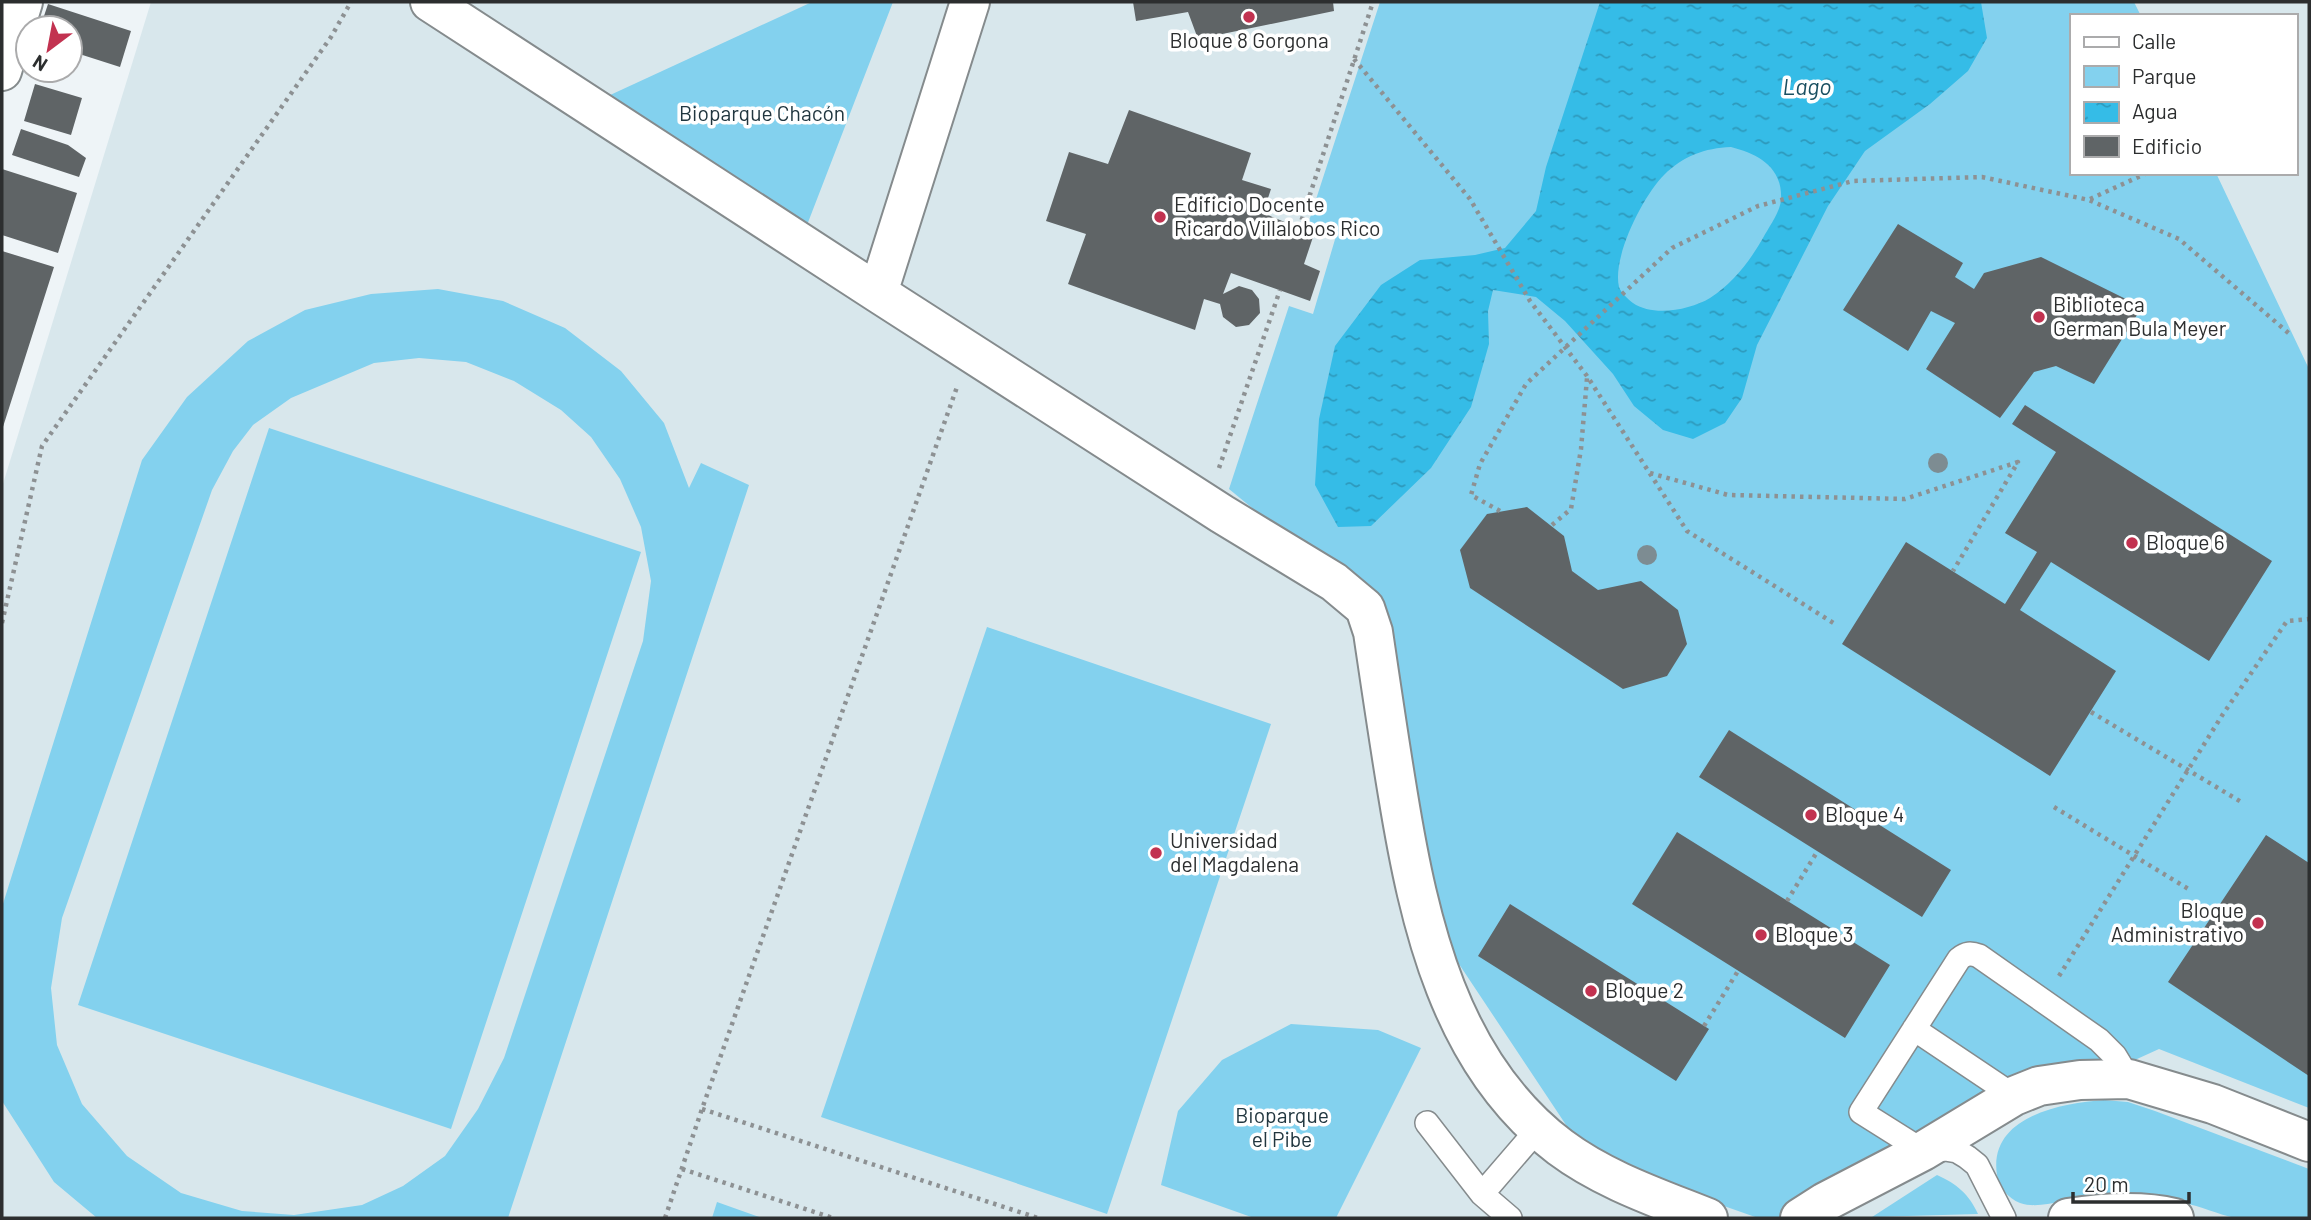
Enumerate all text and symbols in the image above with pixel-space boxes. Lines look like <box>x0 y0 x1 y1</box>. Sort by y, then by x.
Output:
marker: Bloque 8 Gorgona <box>1241 9 1257 25</box>
north arrow <box>14 14 84 84</box>
legend <box>2070 14 2297 175</box>
place label: Bloque 8 Gorgona <box>1169 27 1329 52</box>
text: Calle <box>2132 28 2176 53</box>
text: N <box>28 51 51 77</box>
text: Parque <box>2132 63 2197 88</box>
water label: Lago <box>1783 72 1831 100</box>
text: Agua <box>2132 98 2178 123</box>
park label: Bioparque Chacón <box>679 100 845 125</box>
text: Edificio <box>2132 133 2202 158</box>
place label: Edificio Docente Ricardo Villalobos Rico <box>1174 191 1380 240</box>
marker: Edificio Docente Ricardo Villalobos Rico <box>1152 209 1168 225</box>
place label: Biblioteca German Bula Meyer <box>2053 291 2227 340</box>
marker: Biblioteca German Bula Meyer <box>2031 309 2047 325</box>
place label: Bloque 6 <box>2146 529 2225 554</box>
marker: Bloque 6 <box>2124 535 2140 551</box>
place label: Bloque 4 <box>1825 801 1904 826</box>
marker: Bloque 4 <box>1803 807 1819 823</box>
place label: Universidad del Magdalena <box>1170 827 1299 876</box>
marker: Universidad del Magdalena <box>1148 845 1164 861</box>
place label: Bloque Administrativo <box>2111 897 2244 946</box>
marker: Bloque Administrativo <box>2250 915 2266 931</box>
place label: Bloque 3 <box>1775 921 1854 946</box>
marker: Bloque 3 <box>1753 927 1769 943</box>
place label: Bloque 2 <box>1605 977 1684 1002</box>
marker: Bloque 2 <box>1583 983 1599 999</box>
park label: Bioparque el Pibe <box>1235 1102 1329 1151</box>
scale bar <box>2073 1160 2188 1204</box>
text: 20 m <box>2084 1171 2129 1196</box>

